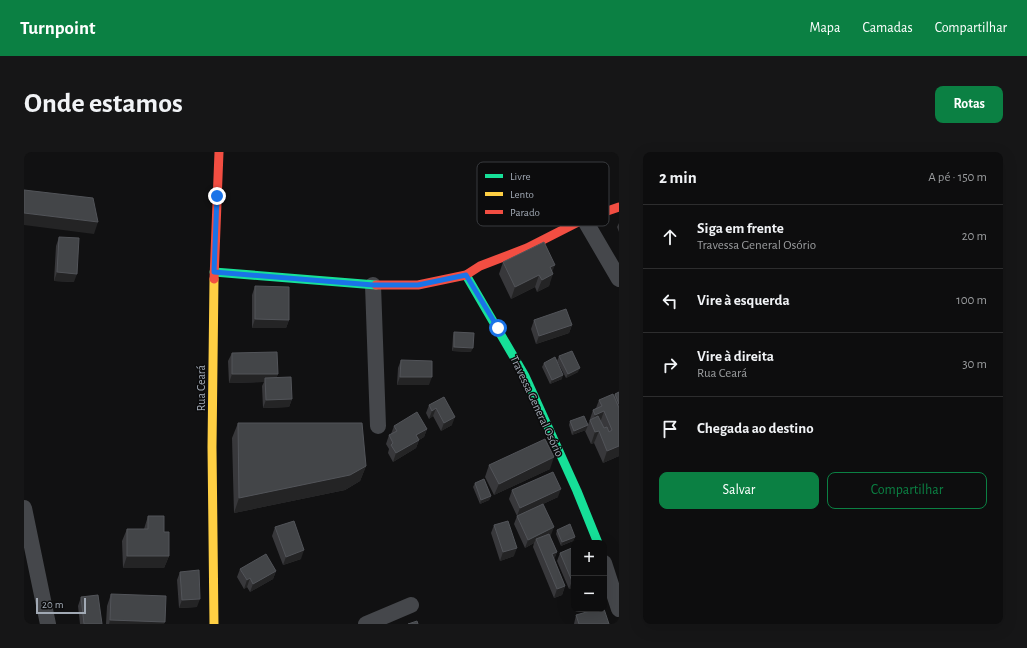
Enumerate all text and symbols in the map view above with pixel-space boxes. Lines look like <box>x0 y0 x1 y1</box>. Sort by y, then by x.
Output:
text: Turnpoint <box>20 19 95 38</box>
text: Mapa <box>810 21 840 35</box>
text: Camadas <box>862 21 913 35</box>
text: Compartilhar <box>935 21 1007 35</box>
button: Rotas <box>935 86 1003 123</box>
text: Onde estamos <box>24 90 183 118</box>
legend <box>477 162 609 226</box>
text: 2 min <box>659 169 697 186</box>
text: Livre <box>510 171 531 182</box>
text: A pé · 150 m <box>928 171 987 184</box>
route end <box>208 187 226 205</box>
text: Lento <box>510 189 534 200</box>
text: Parado <box>510 207 540 218</box>
text: Siga em frente <box>697 221 784 236</box>
icon: ahead <box>659 226 681 248</box>
text: 20 m <box>962 230 987 243</box>
text: Travessa General Osório <box>697 239 816 252</box>
icon: left <box>659 290 681 312</box>
text: Vire à esquerda <box>697 293 790 308</box>
text: 100 m <box>956 294 987 307</box>
route start <box>489 319 507 337</box>
text: Vire à direita <box>697 349 774 364</box>
street label: Travessa General Osório <box>508 354 566 459</box>
icon: right <box>659 354 681 376</box>
text: 30 m <box>962 358 987 371</box>
street label: Rua Ceará <box>195 364 207 411</box>
text: Rua Ceará <box>697 367 747 380</box>
icon: arrive <box>659 418 681 440</box>
text: Chegada ao destino <box>697 421 814 436</box>
button: Salvar <box>659 472 819 509</box>
button: Compartilhar <box>827 472 987 509</box>
map controls <box>571 540 607 612</box>
button: + <box>571 540 607 576</box>
button: − <box>571 576 607 612</box>
scale bar <box>36 596 86 615</box>
text: 20 m <box>42 599 63 610</box>

